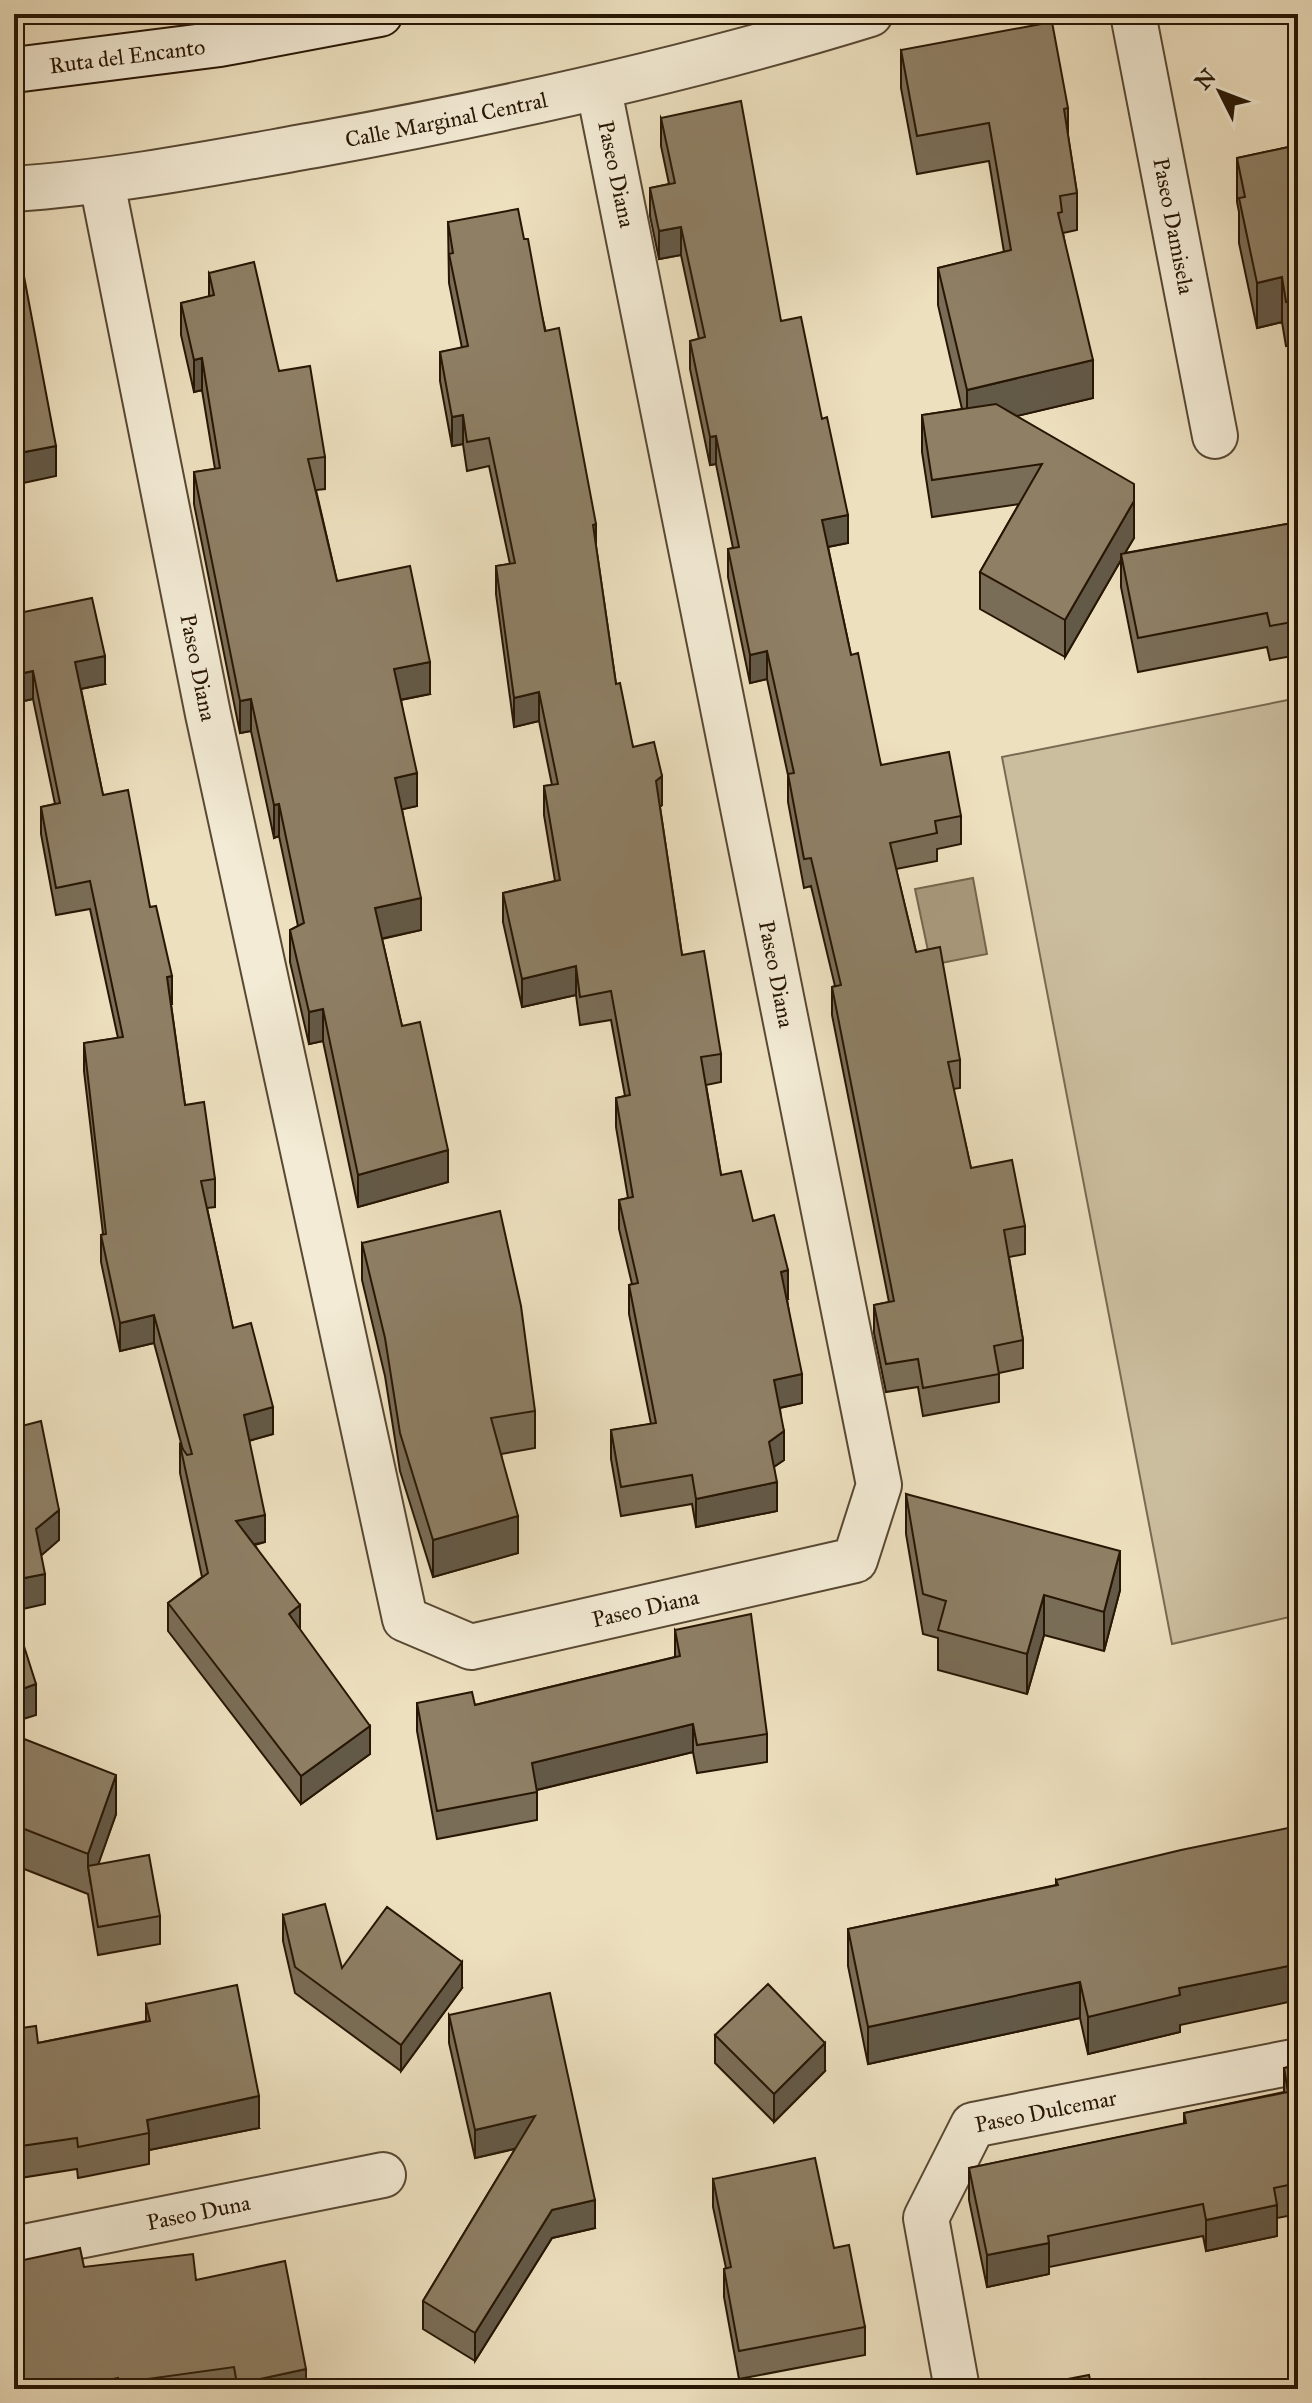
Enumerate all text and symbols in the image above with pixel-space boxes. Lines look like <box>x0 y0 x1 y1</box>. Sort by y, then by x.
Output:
street label: Ruta del Encanto <box>48 33 207 79</box>
north arrow <box>1180 52 1260 132</box>
text: N <box>1189 63 1222 95</box>
street label: Calle Marginal Central <box>343 86 550 153</box>
street label: Paseo Diana <box>592 118 641 231</box>
street label: Paseo Damisela <box>1147 156 1200 297</box>
street label: Paseo Diana <box>174 612 222 724</box>
street label: Paseo Diana <box>753 918 800 1031</box>
street label: Paseo Diana <box>589 1583 702 1633</box>
street label: Paseo Dulcemar <box>972 2084 1120 2138</box>
street label: Paseo Duna <box>144 2189 253 2236</box>

